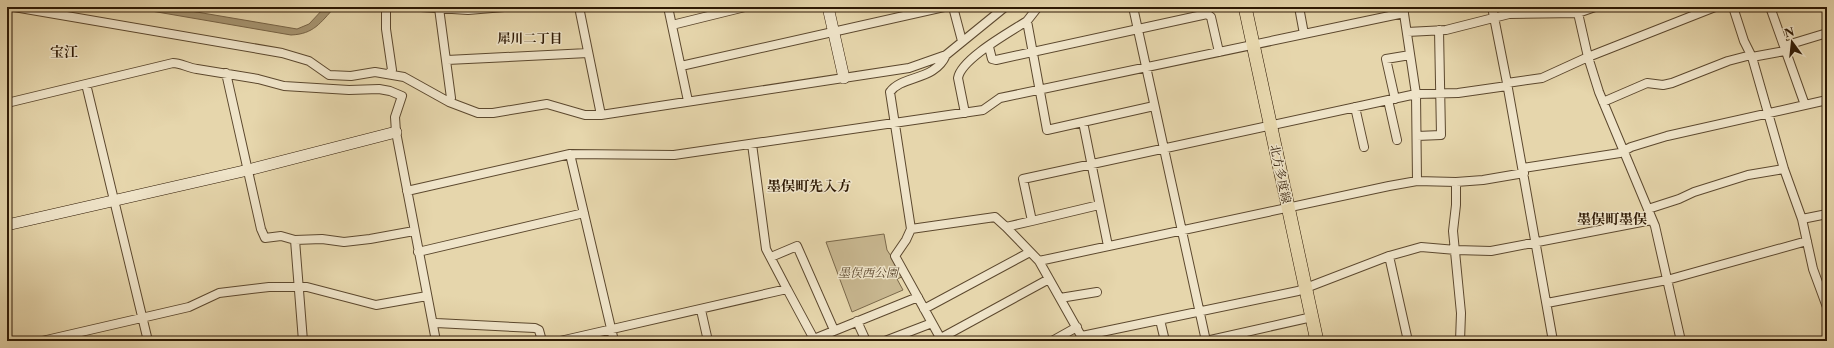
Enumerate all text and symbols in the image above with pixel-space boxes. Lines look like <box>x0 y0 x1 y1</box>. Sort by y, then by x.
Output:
north arrow <box>1772 22 1812 62</box>
text: N <box>1783 24 1796 40</box>
district label: 犀川二丁目 <box>497 30 563 46</box>
district label: 宝江 <box>50 43 78 61</box>
street label: 北方多度線 <box>1267 143 1295 205</box>
district label: 墨俣町先入方 <box>767 177 851 195</box>
district label: 墨俣町墨俣 <box>1577 210 1647 228</box>
park label: 墨俣西公園 <box>838 265 900 280</box>

